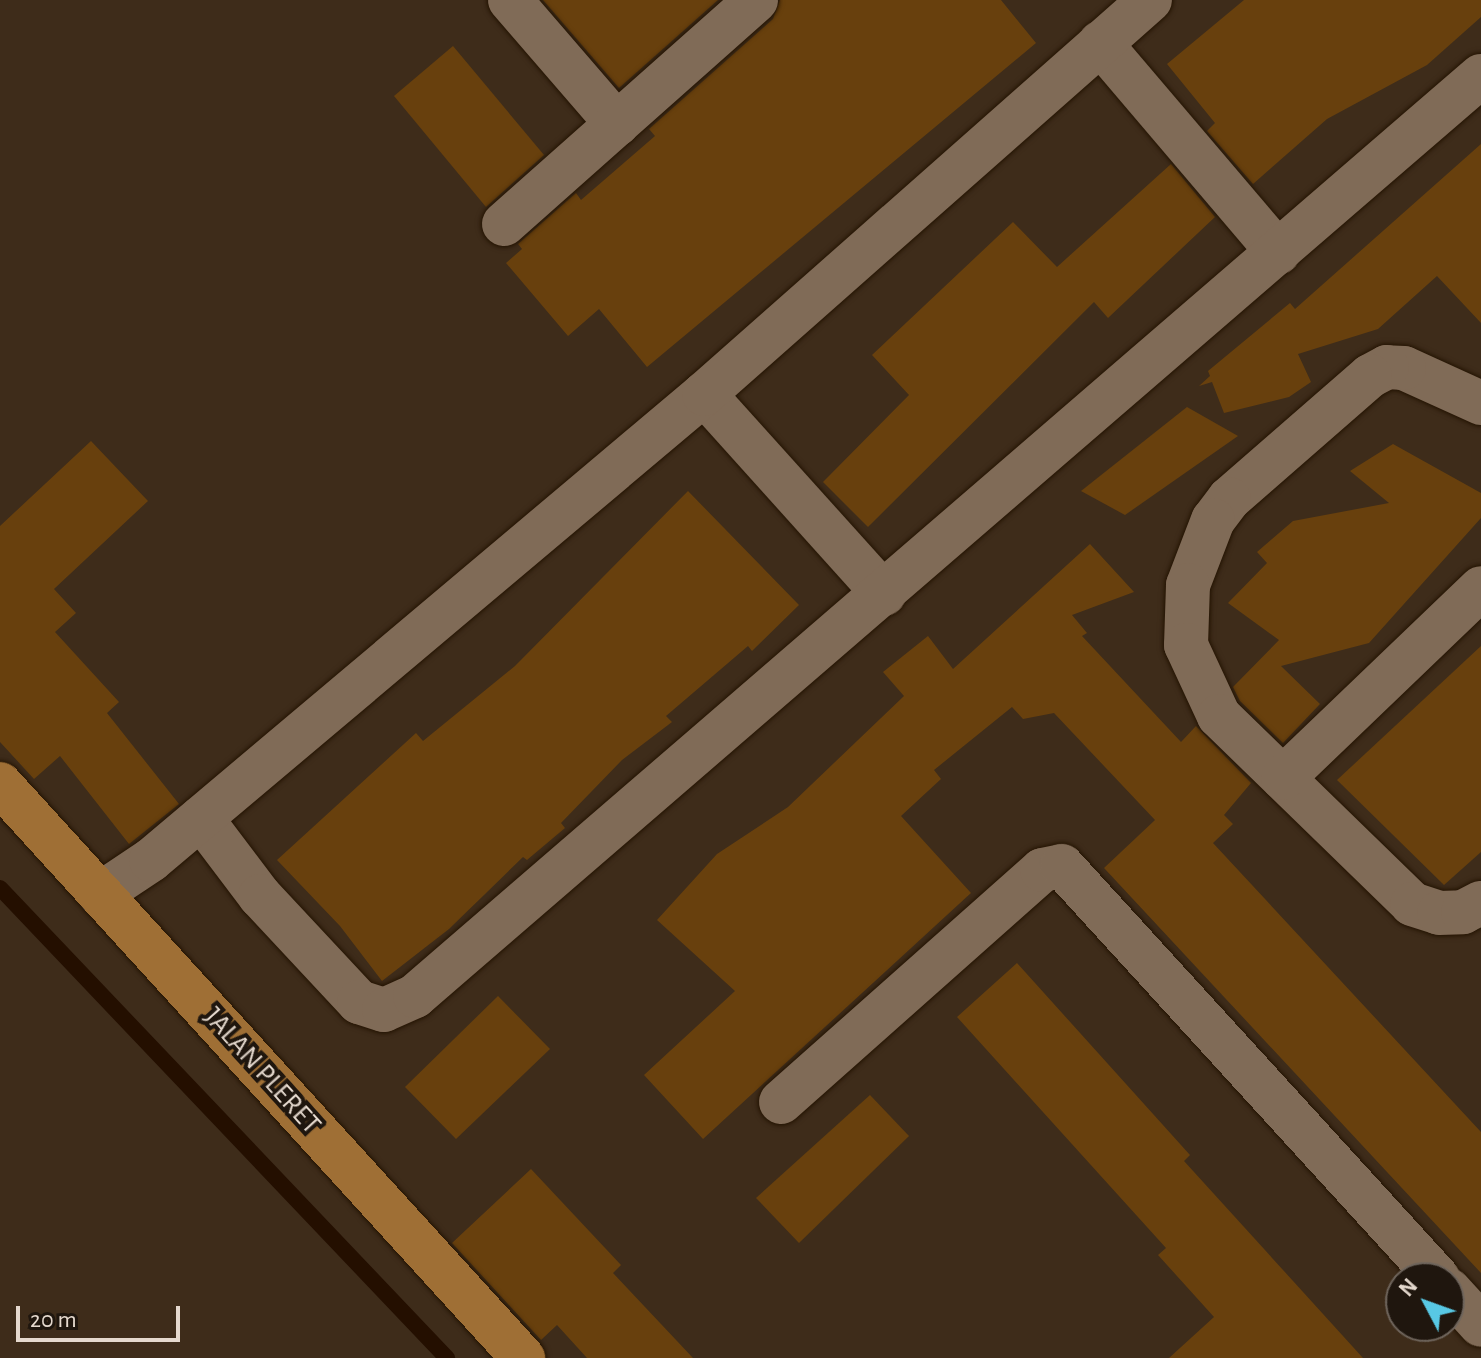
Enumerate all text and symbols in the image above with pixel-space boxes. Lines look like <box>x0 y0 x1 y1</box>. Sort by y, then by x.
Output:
street label: JALAN PLERET <box>196 1001 328 1141</box>
north arrow <box>1385 1262 1465 1342</box>
text: N <box>1395 1275 1422 1301</box>
scale bar <box>20 1290 184 1340</box>
text: 20 m <box>30 1308 77 1332</box>

